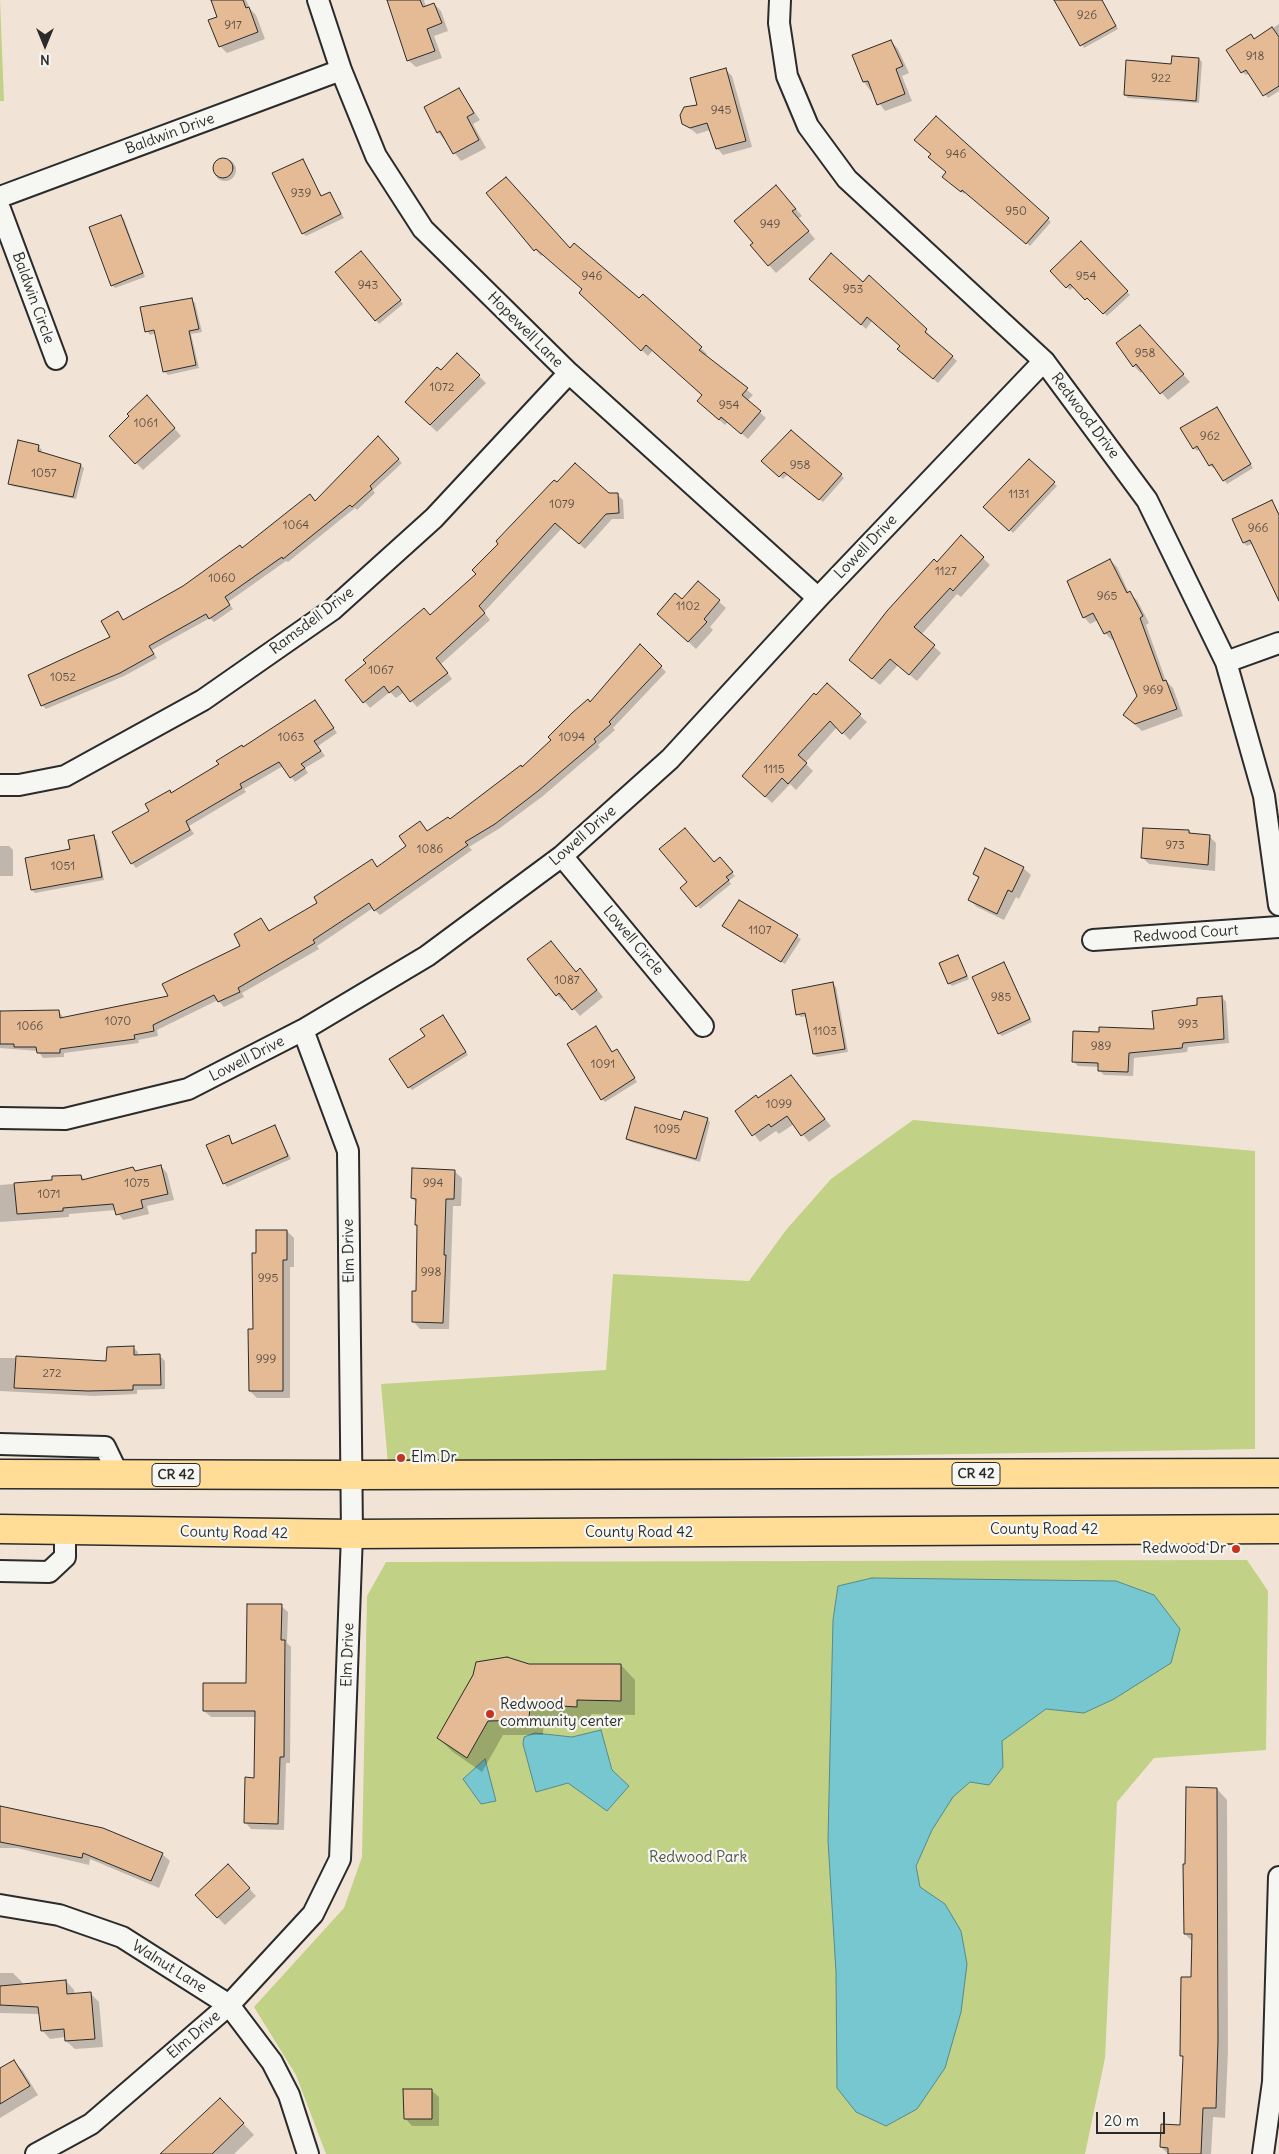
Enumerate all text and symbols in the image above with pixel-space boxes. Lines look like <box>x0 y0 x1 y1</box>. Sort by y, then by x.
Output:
house number: 926 <box>1077 9 1097 23</box>
house number: 917 <box>224 19 242 33</box>
north arrow <box>20 20 70 70</box>
house number: 918 <box>1246 50 1264 64</box>
text: N <box>40 51 50 69</box>
house number: 922 <box>1151 72 1171 86</box>
house number: 945 <box>711 104 731 118</box>
street label: Baldwin Drive <box>123 110 217 158</box>
house number: 946 <box>946 148 966 162</box>
house number: 939 <box>291 187 311 201</box>
house number: 950 <box>1005 205 1027 219</box>
house number: 949 <box>760 218 780 232</box>
street label: Baldwin Circle <box>8 250 58 346</box>
house number: 946 <box>582 270 602 284</box>
house number: 954 <box>1076 270 1096 284</box>
house number: 943 <box>358 279 378 293</box>
house number: 953 <box>843 283 863 297</box>
street label: Hopewell Lane <box>483 288 567 372</box>
house number: 958 <box>1135 347 1155 361</box>
street label: Redwood Drive <box>1047 370 1123 462</box>
house number: 1072 <box>430 381 454 395</box>
house number: 954 <box>719 399 739 413</box>
house number: 1061 <box>134 417 158 431</box>
house number: 962 <box>1200 430 1220 444</box>
house number: 958 <box>790 459 810 473</box>
house number: 1057 <box>31 467 57 481</box>
house number: 1131 <box>1009 488 1029 502</box>
house number: 1079 <box>549 498 575 512</box>
street label: Lowell Drive <box>831 511 901 583</box>
house number: 1064 <box>283 519 309 533</box>
house number: 966 <box>1248 522 1268 536</box>
house number: 1127 <box>935 565 957 579</box>
house number: 1060 <box>208 572 236 586</box>
street label: Ramsdell Drive <box>266 584 358 658</box>
house number: 965 <box>1097 590 1117 604</box>
house number: 1102 <box>676 600 700 614</box>
house number: 1067 <box>368 664 394 678</box>
house number: 1052 <box>50 671 76 685</box>
house number: 969 <box>1143 684 1163 698</box>
house number: 1063 <box>278 731 304 745</box>
house number: 1094 <box>559 731 585 745</box>
house number: 1115 <box>763 763 785 777</box>
street label: Lowell Drive <box>546 802 620 870</box>
house number: 973 <box>1165 839 1185 853</box>
house number: 1086 <box>417 843 443 857</box>
house number: 1051 <box>51 860 75 874</box>
street label: Lowell Circle <box>599 903 667 979</box>
street label: Redwood Court <box>1133 921 1239 947</box>
house number: 1107 <box>748 924 772 938</box>
house number: 1087 <box>554 974 580 988</box>
house number: 985 <box>991 991 1011 1005</box>
house number: 1070 <box>105 1015 131 1029</box>
house number: 993 <box>1178 1018 1198 1032</box>
house number: 1066 <box>17 1020 43 1034</box>
house number: 1103 <box>813 1025 837 1039</box>
street label: Lowell Drive <box>206 1032 288 1086</box>
house number: 989 <box>1091 1040 1111 1054</box>
house number: 1091 <box>591 1058 615 1072</box>
house number: 1099 <box>766 1098 792 1112</box>
house number: 1095 <box>654 1123 680 1137</box>
house number: 1075 <box>124 1177 150 1191</box>
house number: 994 <box>423 1177 443 1191</box>
house number: 1071 <box>37 1188 61 1202</box>
street label: Elm Drive <box>339 1219 359 1283</box>
house number: 998 <box>421 1266 441 1280</box>
house number: 995 <box>258 1272 278 1286</box>
house number: 999 <box>256 1353 276 1367</box>
house number: 272 <box>42 1367 62 1381</box>
place label: Elm Dr <box>411 1449 457 1467</box>
marker: Elm Dr <box>395 1452 407 1464</box>
road number: CR 42 <box>952 1462 1000 1486</box>
road number: CR 42 <box>152 1464 200 1486</box>
street label: County Road 42 <box>990 1521 1098 1539</box>
street label: County Road 42 <box>180 1523 288 1543</box>
street label: County Road 42 <box>585 1524 693 1542</box>
place label: Redwood Dr <box>1142 1540 1226 1558</box>
marker: Redwood Dr <box>1230 1543 1242 1555</box>
street label: Elm Drive <box>338 1623 358 1687</box>
place label: Redwood community center <box>500 1696 623 1731</box>
marker: Redwood community center <box>484 1708 496 1720</box>
park label: Redwood Park <box>649 1849 747 1867</box>
street label: Walnut Lane <box>128 1937 210 1997</box>
street label: Elm Drive <box>164 2007 224 2063</box>
scale bar <box>1099 2102 1168 2134</box>
text: 20 m <box>1104 2111 1139 2130</box>

